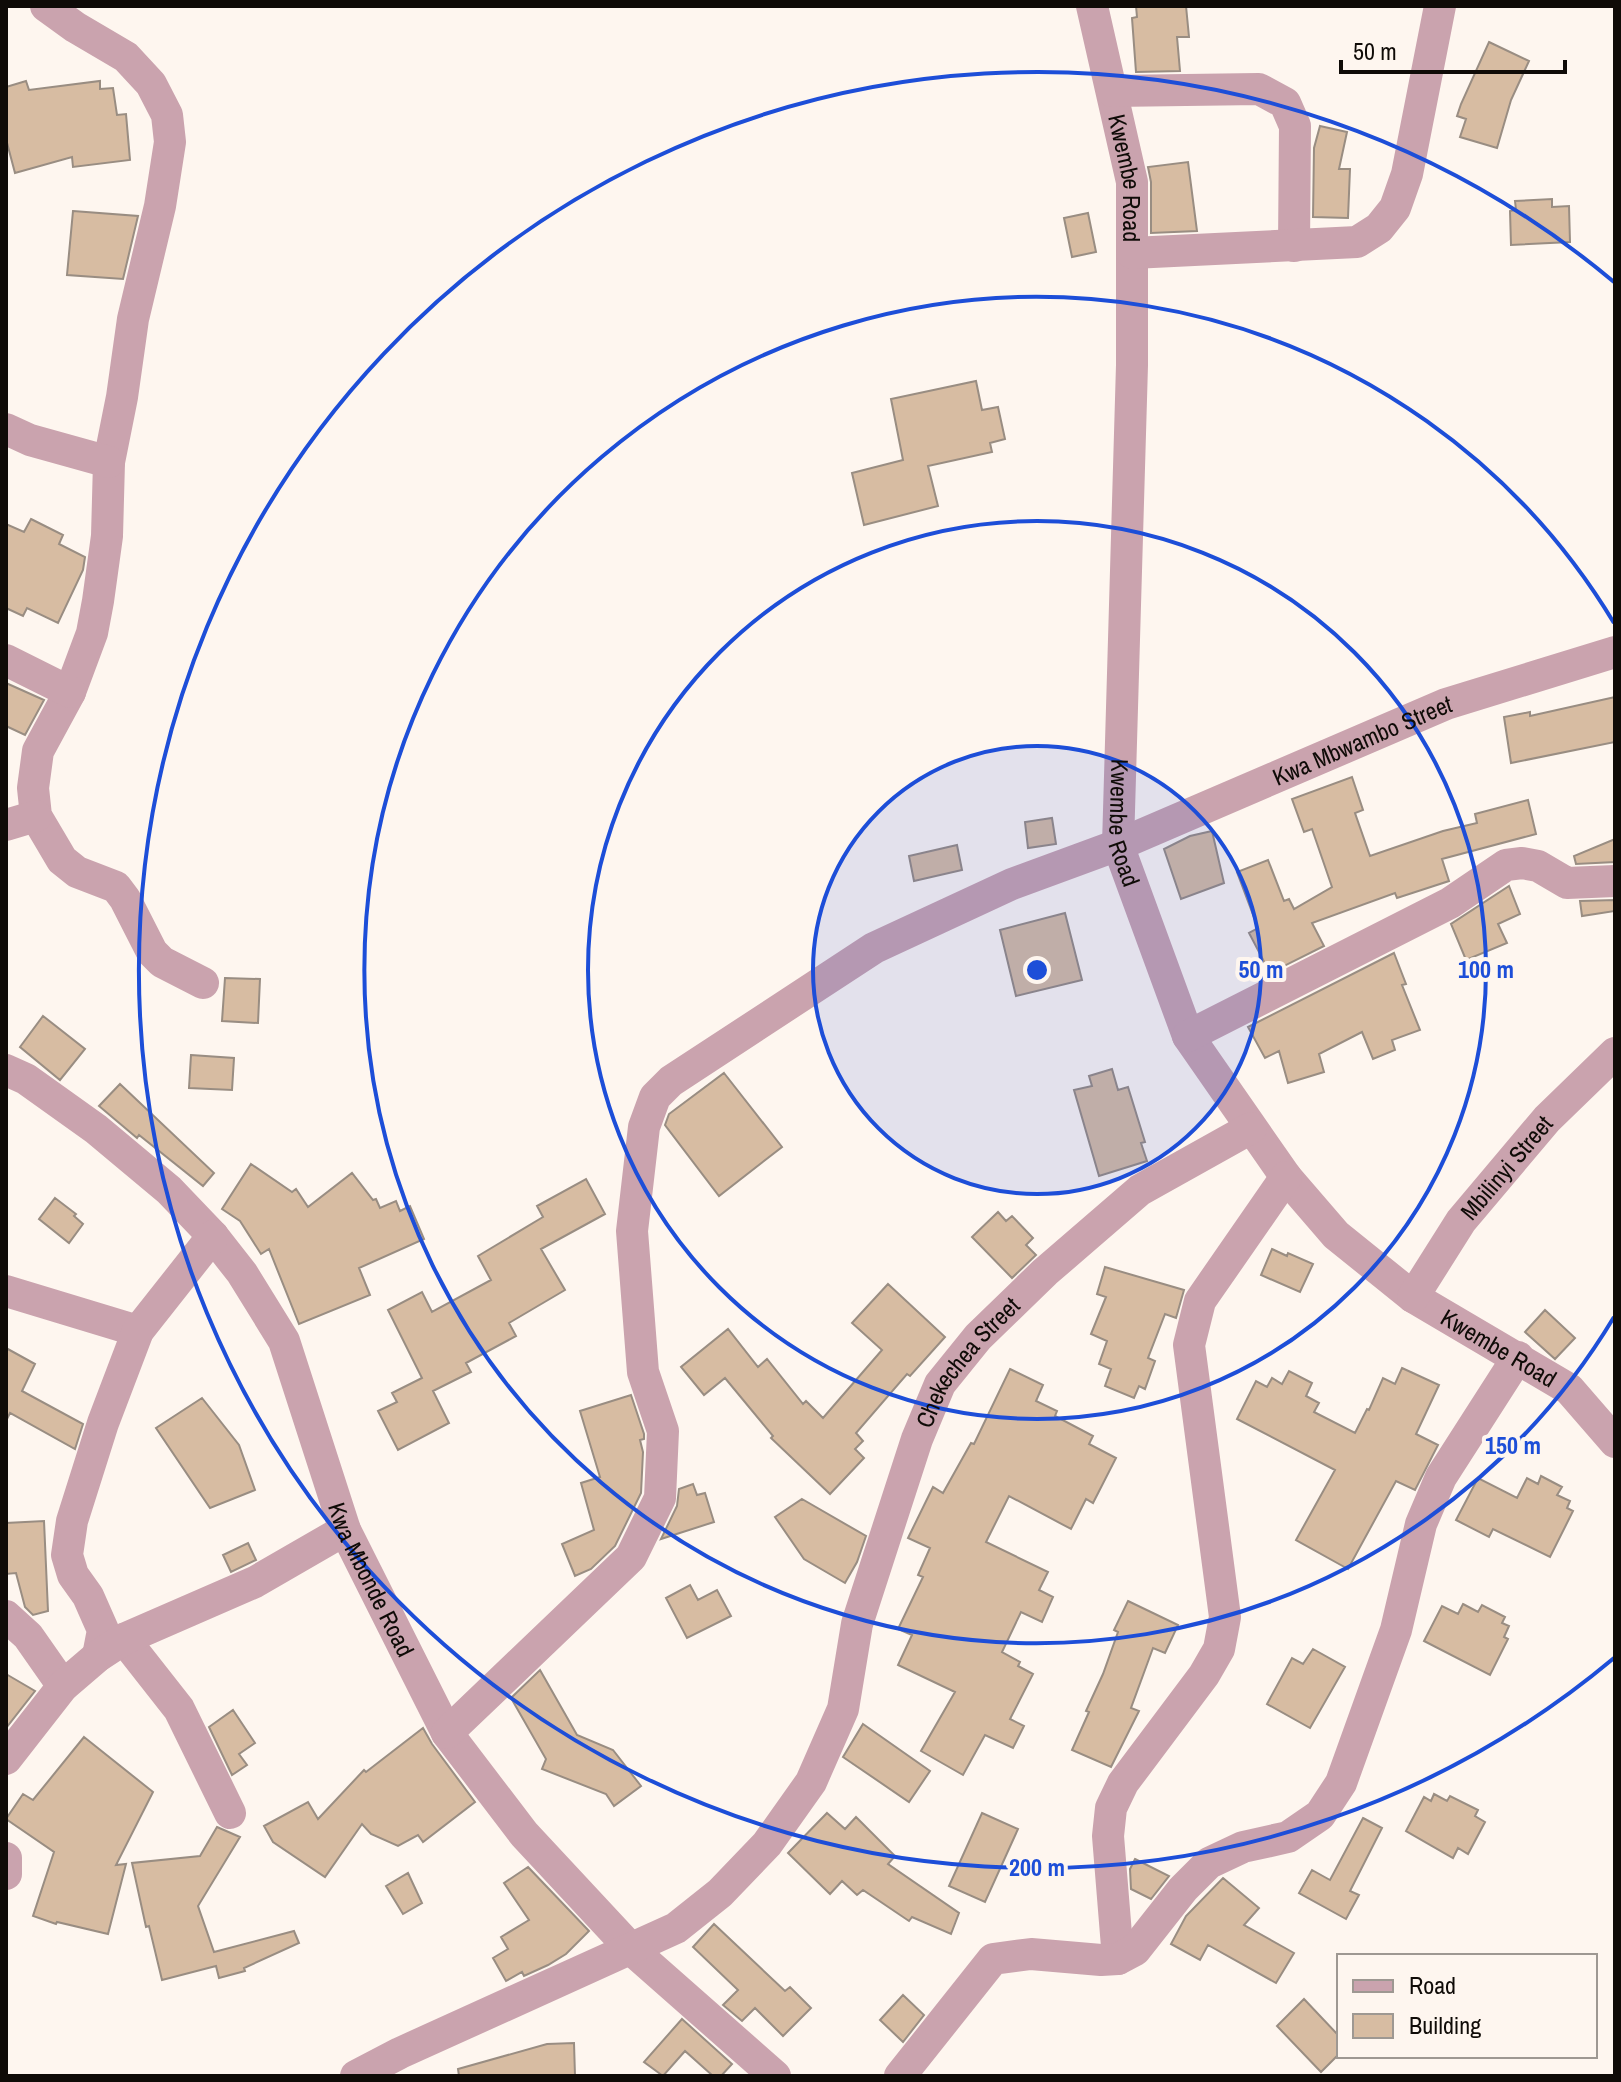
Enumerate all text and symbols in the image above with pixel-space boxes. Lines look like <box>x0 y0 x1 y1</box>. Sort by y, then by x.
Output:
scale bar <box>1341 24 1565 74</box>
text: 50 m <box>1353 35 1397 67</box>
street label: Kwembe Road <box>1101 111 1148 242</box>
street label: Kwa Mbwambo Street <box>1267 687 1456 793</box>
street label: Kwembe Road <box>1102 758 1148 891</box>
text: 50 m <box>1239 953 1283 985</box>
text: 100 m <box>1458 953 1514 985</box>
centre of rings <box>1023 956 1051 984</box>
street label: Mbilinyi Street <box>1453 1108 1560 1226</box>
street label: Chekechea Street <box>908 1289 1027 1432</box>
street label: Kwembe Road <box>1435 1301 1563 1394</box>
text: 150 m <box>1485 1429 1541 1461</box>
street label: Kwa Mbonde Road <box>321 1498 422 1662</box>
text: 200 m <box>1009 1851 1065 1883</box>
legend <box>1337 1954 1597 2058</box>
text: Road <box>1409 1969 1456 2001</box>
text: Building <box>1409 2009 1481 2041</box>

